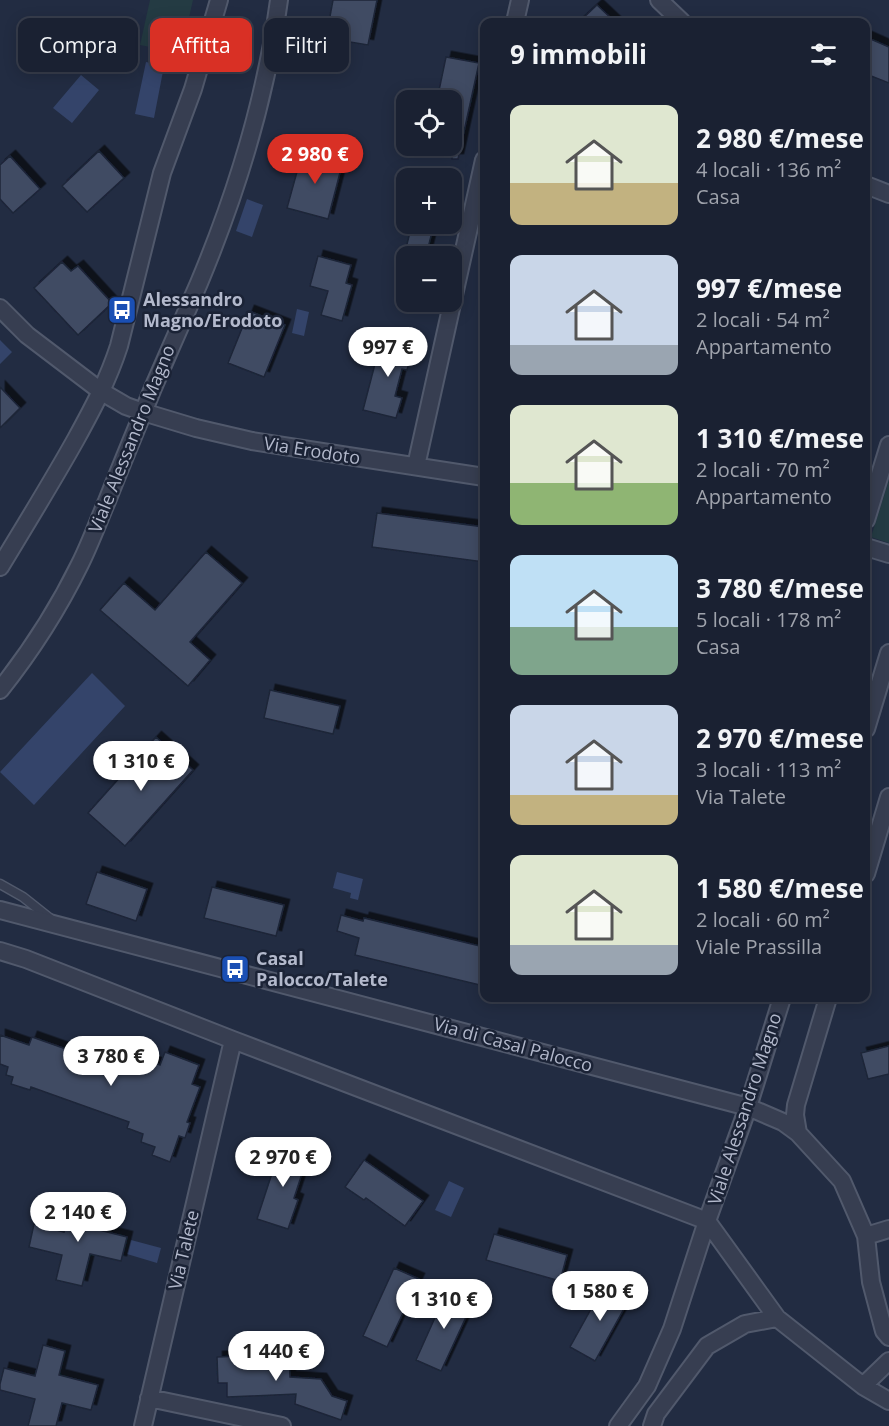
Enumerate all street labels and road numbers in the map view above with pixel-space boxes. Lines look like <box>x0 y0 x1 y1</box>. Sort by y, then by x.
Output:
street label: Viale Alessandro Magno <box>82 341 180 536</box>
street label: Via Erodoto <box>262 431 362 469</box>
street label: Viale Alessandro Magno <box>702 1010 786 1208</box>
street label: Via di Casal Palocco <box>431 1011 595 1077</box>
street label: Via Talete <box>162 1208 204 1292</box>

